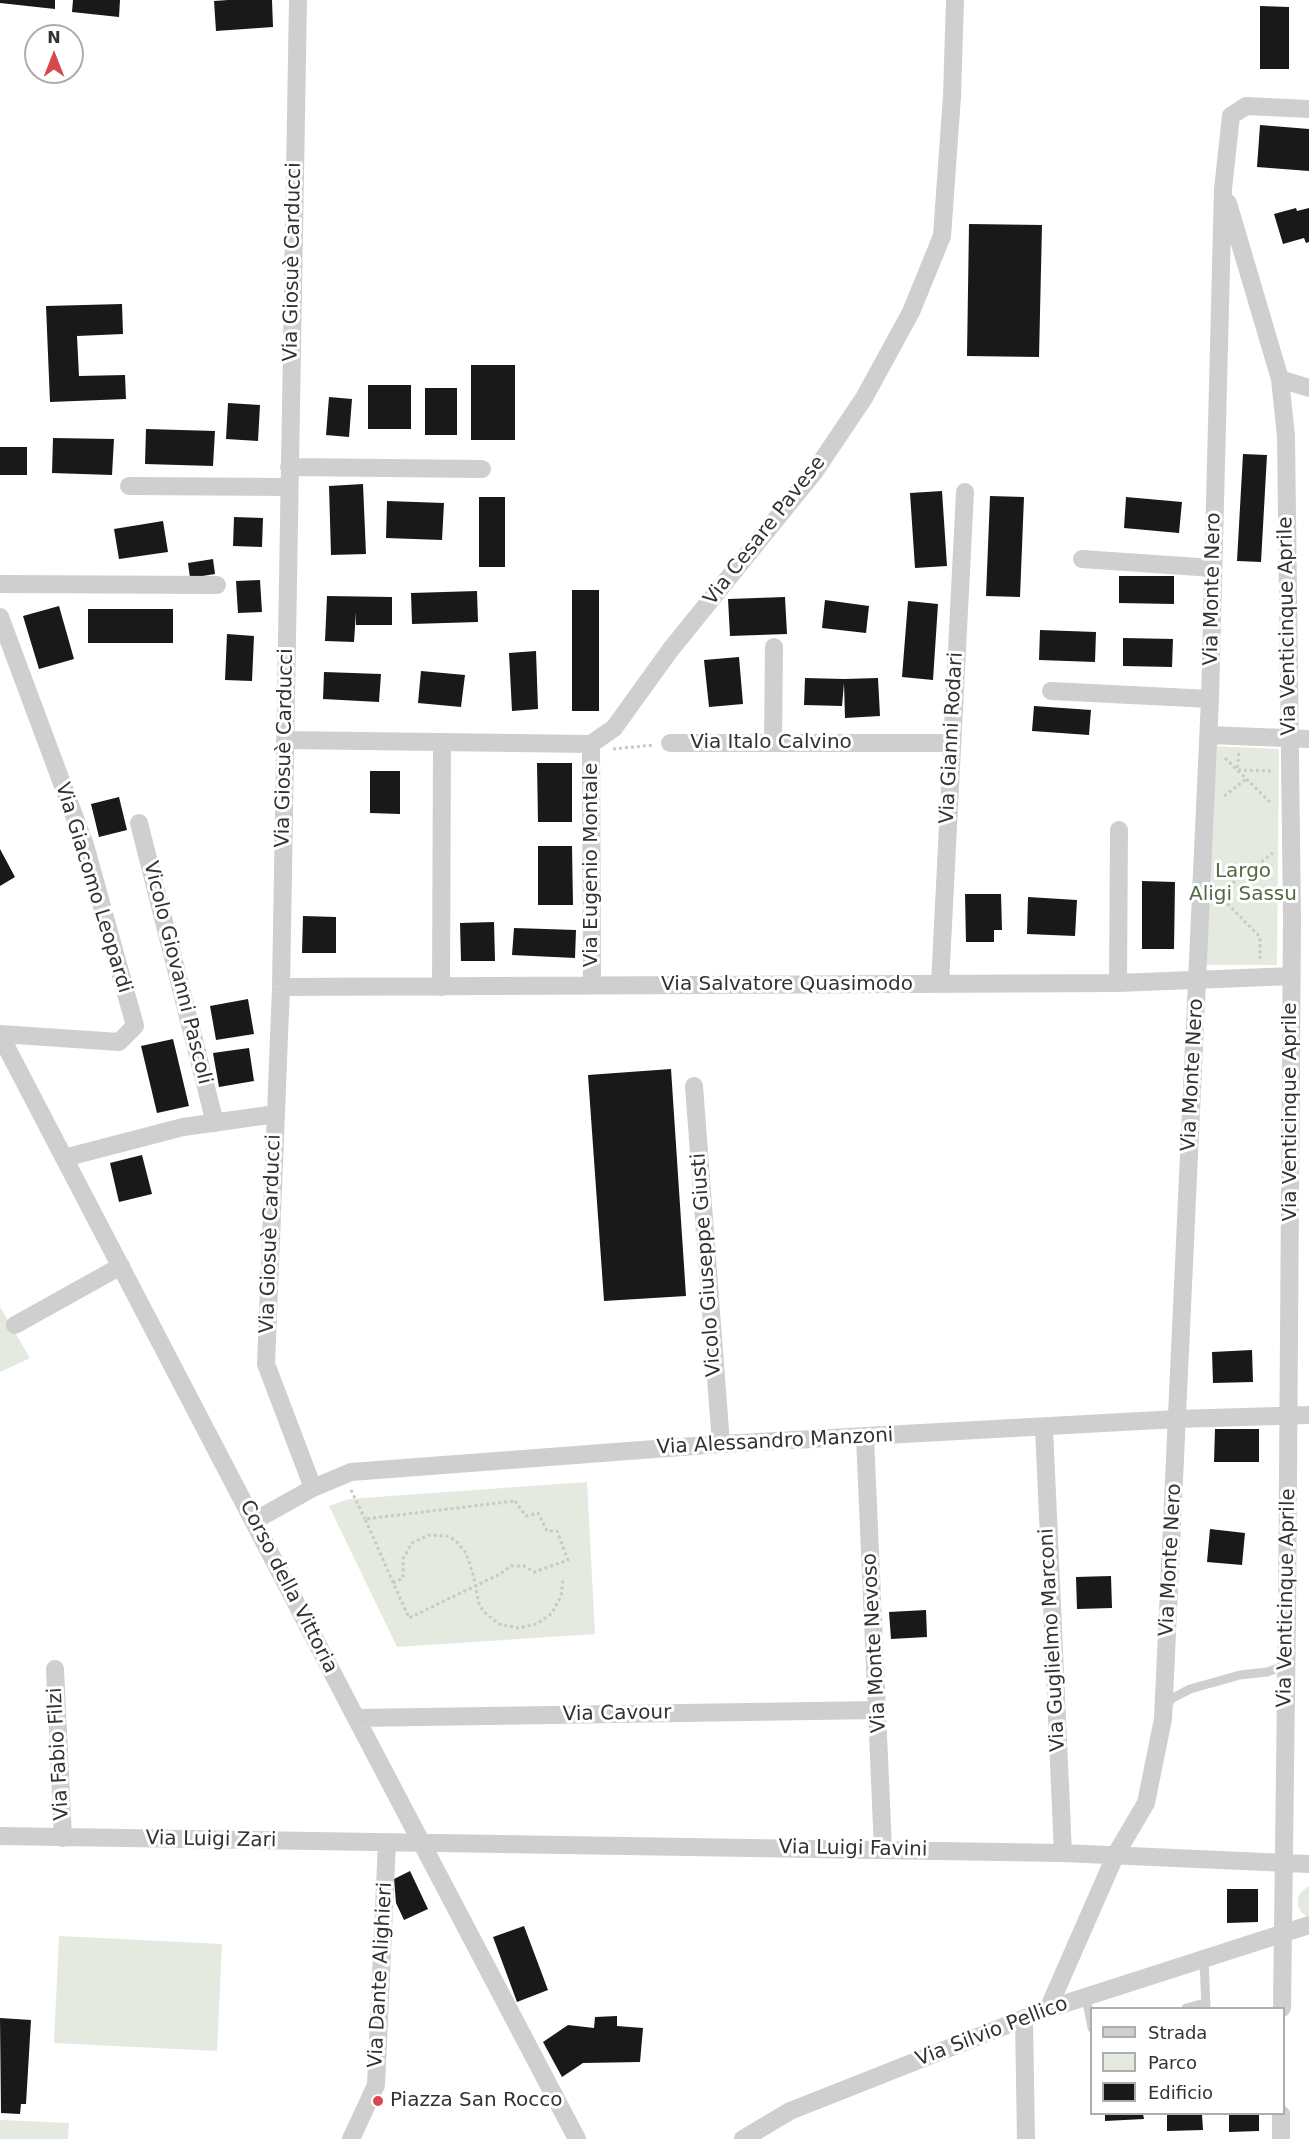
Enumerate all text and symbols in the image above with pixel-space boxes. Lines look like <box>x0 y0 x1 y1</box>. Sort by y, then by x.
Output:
north arrow <box>24 24 84 84</box>
text: N <box>47 28 61 47</box>
street label: Via Giosuè Carducci <box>279 162 307 362</box>
street label: Via Cesare Pavese <box>699 451 831 611</box>
street label: Via Monte Nero <box>1200 512 1226 666</box>
street label: Via Venticinque Aprile <box>1274 516 1302 736</box>
street label: Via Giosuè Carducci <box>271 648 299 848</box>
street label: Via Gianni Rodari <box>936 652 968 824</box>
street label: Via Italo Calvino <box>690 731 852 755</box>
street label: Via Eugenio Montale <box>580 763 604 967</box>
street label: Via Giacomo Leopardi <box>50 780 136 996</box>
street label: Vicolo Giovanni Pascoli <box>138 859 216 1087</box>
park label: Largo Aligi Sassu <box>1189 860 1297 907</box>
street label: Via Salvatore Quasimodo <box>661 973 913 997</box>
street label: Via Monte Nero <box>1177 998 1209 1152</box>
street label: Via Venticinque Aprile <box>1279 1002 1303 1222</box>
street label: Via Giosuè Carducci <box>256 1134 286 1334</box>
street label: Vicolo Giuseppe Giusti <box>687 1152 727 1378</box>
street label: Via Alessandro Manzoni <box>656 1424 894 1460</box>
street label: Via Monte Nero <box>1155 1483 1187 1637</box>
street label: Via Venticinque Aprile <box>1273 1488 1301 1708</box>
street label: Corso della Vittoria <box>234 1496 342 1678</box>
street label: Via Guglielmo Marconi <box>1035 1527 1071 1753</box>
street label: Via Monte Nevoso <box>858 1552 892 1734</box>
street label: Via Fabio Filzi <box>44 1687 74 1821</box>
street label: Via Cavour <box>562 1701 672 1727</box>
street label: Via Luigi Zari <box>145 1827 277 1853</box>
street label: Via Luigi Favini <box>779 1836 927 1862</box>
street label: Via Dante Alighieri <box>364 1881 398 2069</box>
street label: Via Silvio Pellico <box>913 1992 1071 2072</box>
legend <box>1090 2007 1285 2115</box>
text: Strada <box>1148 2022 1207 2043</box>
text: Parco <box>1148 2052 1197 2073</box>
text: Edificio <box>1148 2082 1213 2103</box>
place label: Piazza San Rocco <box>390 2089 562 2113</box>
marker: Piazza San Rocco <box>371 2094 385 2108</box>

